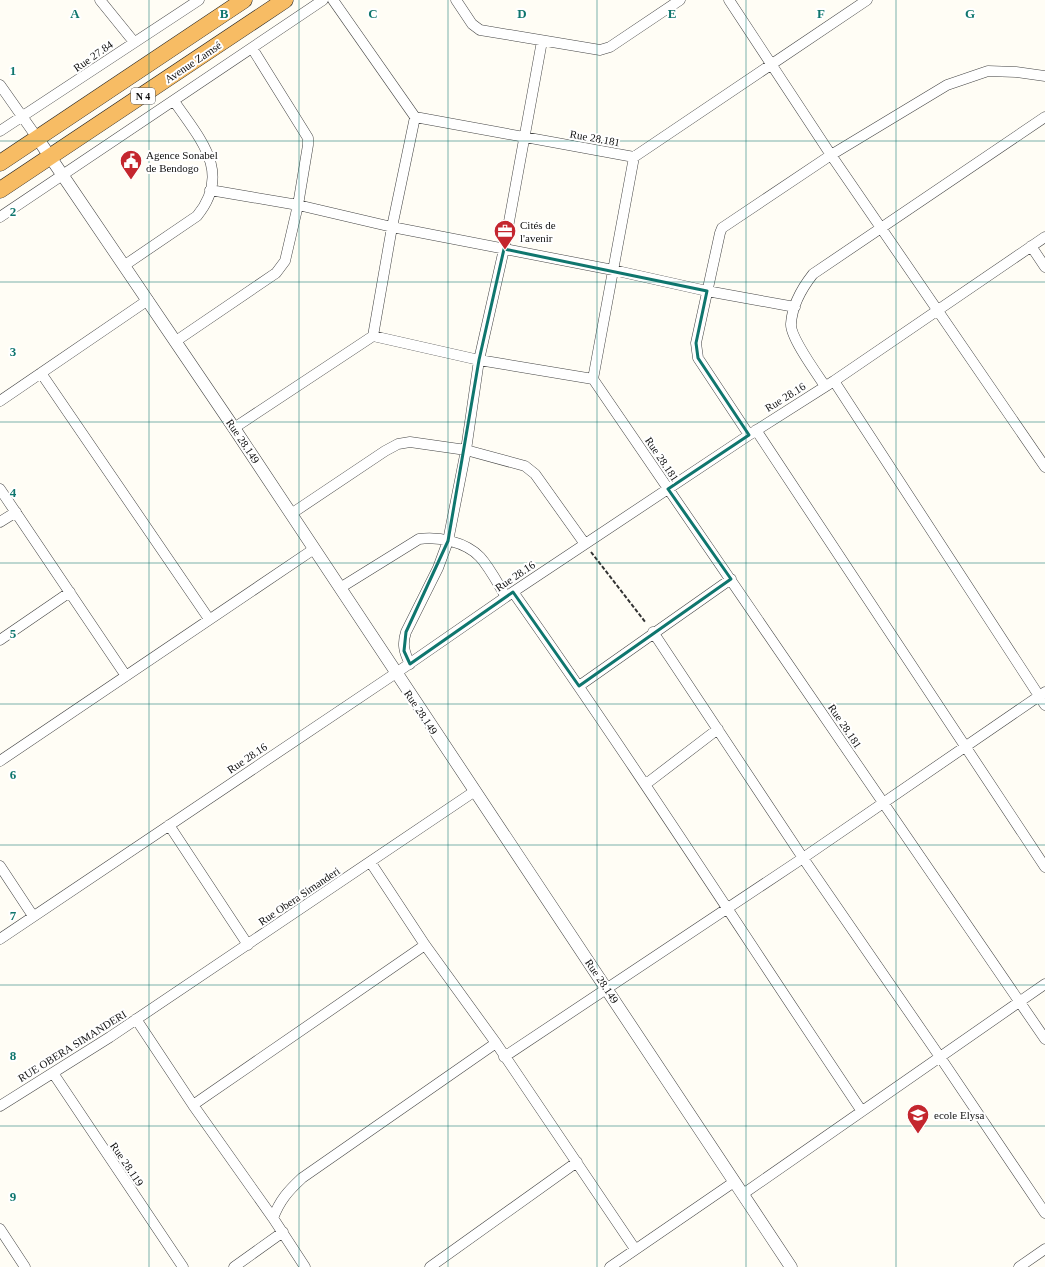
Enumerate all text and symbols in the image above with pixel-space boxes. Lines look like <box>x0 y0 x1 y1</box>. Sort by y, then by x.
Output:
text: A <box>70 6 80 21</box>
text: B <box>220 6 229 21</box>
text: C <box>368 6 378 21</box>
text: D <box>517 6 527 21</box>
text: E <box>668 6 676 21</box>
text: F <box>817 6 825 21</box>
text: G <box>965 6 975 21</box>
street label: Rue 27.84 <box>71 38 115 74</box>
street label: Avenue Zamsé <box>163 39 224 85</box>
text: 1 <box>10 63 16 78</box>
road number: N 4 <box>131 88 155 104</box>
street label: Rue 28.181 <box>569 128 621 148</box>
public building icon: Agence Sonabel de Bendogo <box>118 148 144 181</box>
place label: Agence Sonabel de Bendogo <box>146 149 218 174</box>
text: 2 <box>10 204 16 219</box>
office icon: Cités de l'avenir <box>492 218 518 251</box>
place label: Cités de l'avenir <box>520 219 556 244</box>
text: 3 <box>10 344 17 359</box>
street label: Rue 28.16 <box>763 380 808 414</box>
street label: Rue 28.149 <box>224 417 262 466</box>
street label: Rue 28.181 <box>643 435 681 483</box>
text: 4 <box>10 485 17 500</box>
street label: Rue 28.16 <box>493 558 538 594</box>
text: 5 <box>10 626 17 641</box>
street label: Rue 28.149 <box>402 688 440 737</box>
street label: Rue 28.181 <box>826 702 864 750</box>
street label: Rue 28.16 <box>225 740 270 776</box>
text: 6 <box>10 767 17 782</box>
street label: Rue Obera Simanderi <box>256 864 342 928</box>
text: 7 <box>10 908 17 923</box>
street label: Rue 28.149 <box>583 957 621 1006</box>
street label: RUE OBERA SIMANDERI <box>16 1008 129 1084</box>
text: 8 <box>10 1048 17 1063</box>
school or university icon: ecole Elysa <box>905 1102 931 1135</box>
place label: ecole Elysa <box>934 1109 985 1121</box>
street label: Rue 28.119 <box>108 1140 146 1189</box>
text: 9 <box>10 1189 17 1204</box>

